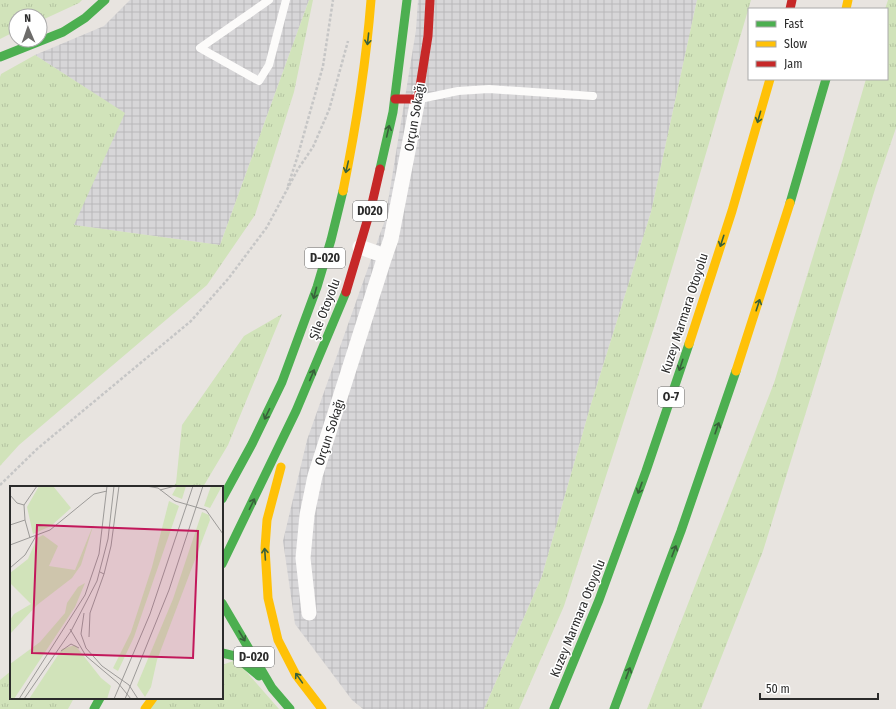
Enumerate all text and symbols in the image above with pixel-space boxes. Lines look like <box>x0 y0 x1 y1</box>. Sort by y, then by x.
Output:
north arrow <box>8 8 48 48</box>
legend <box>748 8 888 80</box>
text: N <box>24 12 31 25</box>
text: Fast <box>784 17 803 31</box>
one-way arrow <box>364 32 371 45</box>
text: Slow <box>784 37 807 51</box>
text: Jam <box>784 57 802 71</box>
street label: Orçun Sokağı <box>401 82 428 153</box>
one-way arrow <box>755 110 763 123</box>
one-way arrow <box>385 125 393 138</box>
one-way arrow <box>343 160 351 173</box>
road number: D020 <box>353 201 387 221</box>
one-way arrow <box>718 234 725 247</box>
road number: D-020 <box>305 248 345 268</box>
street label: Kuzey Marmara Otoyolu <box>658 251 711 375</box>
street label: Şile Otoyolu <box>306 276 343 342</box>
one-way arrow <box>311 286 318 299</box>
one-way arrow <box>755 299 762 312</box>
one-way arrow <box>677 358 685 370</box>
one-way arrow <box>309 369 316 381</box>
road number: O-7 <box>658 387 684 407</box>
street label: Orçun Sokağı <box>312 397 347 467</box>
one-way arrow <box>263 407 270 419</box>
one-way arrow <box>713 423 721 435</box>
one-way arrow <box>636 481 644 493</box>
inset map <box>10 486 223 699</box>
one-way arrow <box>249 498 256 510</box>
one-way arrow <box>670 545 678 557</box>
one-way arrow <box>262 548 269 561</box>
street label: Kuzey Marmara Otoyolu <box>547 557 608 679</box>
one-way arrow <box>238 630 246 642</box>
road number: D-020 <box>234 647 274 667</box>
one-way arrow <box>624 667 632 679</box>
one-way arrow <box>295 672 303 683</box>
scale bar <box>760 675 878 701</box>
text: 50 m <box>766 682 790 696</box>

